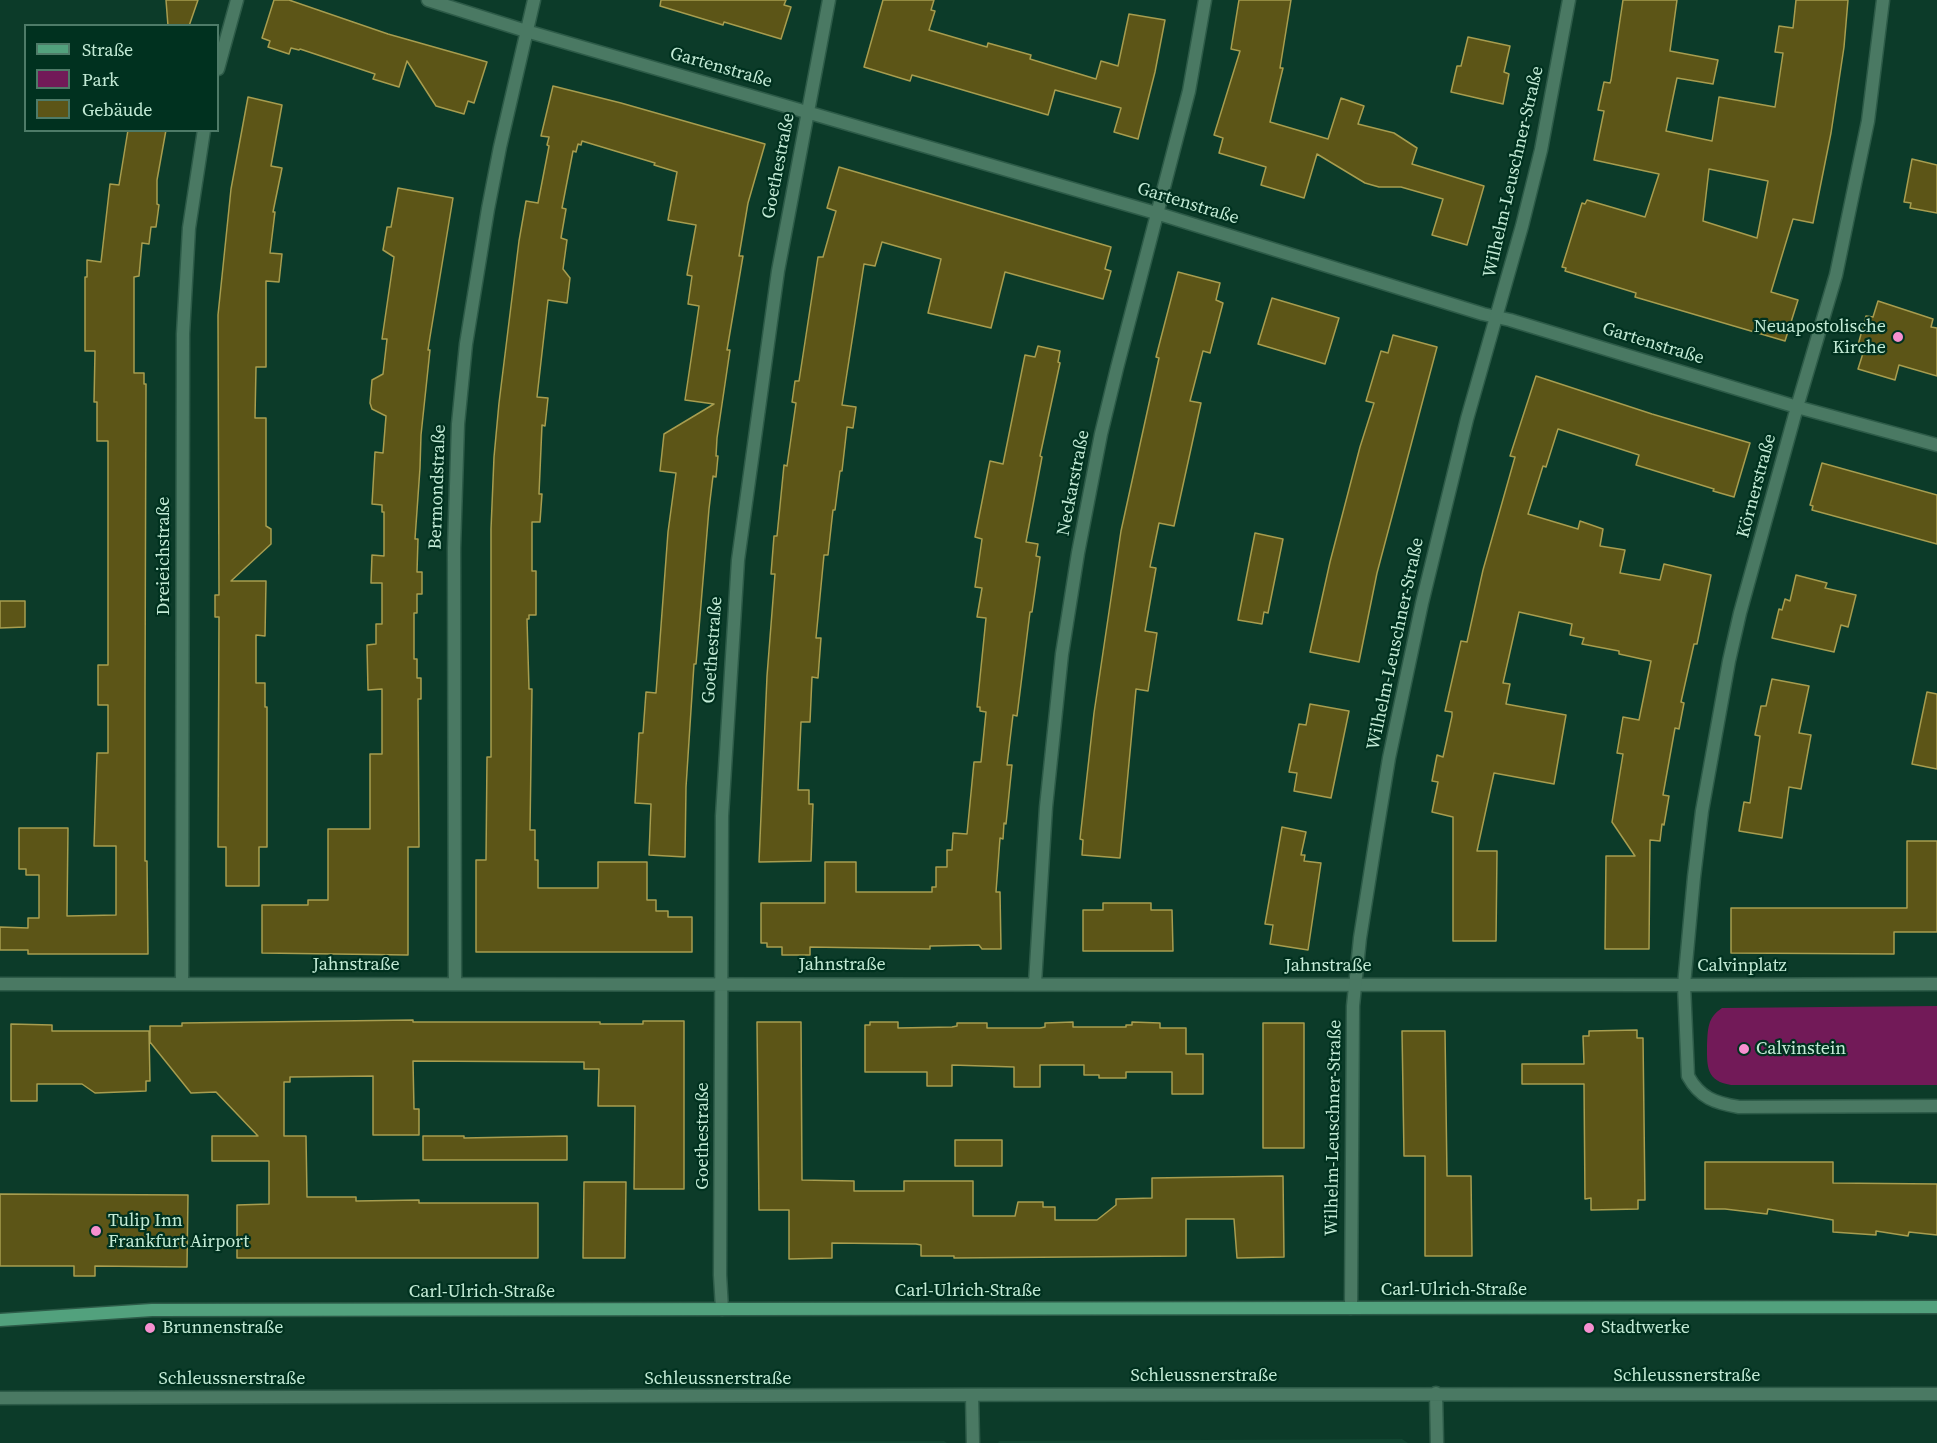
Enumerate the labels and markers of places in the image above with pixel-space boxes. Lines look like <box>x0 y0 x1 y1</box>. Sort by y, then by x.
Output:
place label: Neuapostolische Kirche <box>1754 316 1886 358</box>
marker: Neuapostolische Kirche <box>1891 330 1905 344</box>
place label: Calvinstein <box>1756 1038 1846 1060</box>
marker: Calvinstein <box>1737 1042 1751 1056</box>
place label: Tulip Inn Frankfurt Airport <box>108 1210 249 1252</box>
marker: Tulip Inn Frankfurt Airport <box>89 1224 103 1238</box>
place label: Brunnenstraße <box>162 1317 283 1339</box>
place label: Stadtwerke <box>1601 1317 1690 1339</box>
marker: Brunnenstraße <box>143 1321 157 1335</box>
marker: Stadtwerke <box>1582 1321 1596 1335</box>

